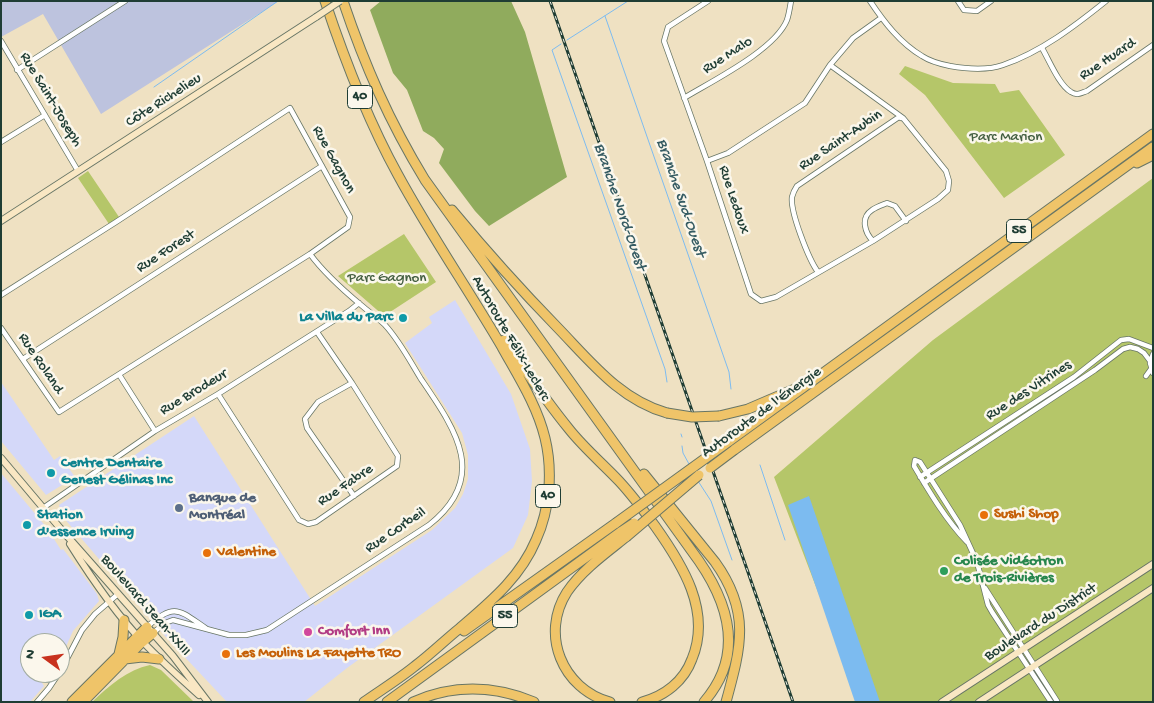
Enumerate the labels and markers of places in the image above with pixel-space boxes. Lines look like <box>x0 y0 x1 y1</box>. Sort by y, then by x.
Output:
place label: La Villa du Parc <box>299 309 393 327</box>
marker: La Villa du Parc <box>397 312 409 324</box>
place label: Centre Dentaire Genest Gélinas Inc <box>61 455 172 490</box>
marker: Centre Dentaire Genest Gélinas Inc <box>45 467 57 479</box>
place label: Banque de Montréal <box>189 490 256 525</box>
marker: Banque de Montréal <box>173 502 185 514</box>
place label: Sushi Shop <box>994 506 1059 524</box>
place label: Station d'essence Irving <box>37 507 134 542</box>
marker: Sushi Shop <box>978 509 990 521</box>
marker: Station d'essence Irving <box>21 519 33 531</box>
place label: Valentine <box>217 544 276 562</box>
marker: Valentine <box>201 547 213 559</box>
place label: Colisée Vidéotron de Trois-Rivières <box>954 553 1063 588</box>
marker: Colisée Vidéotron de Trois-Rivières <box>938 565 950 577</box>
place label: IGA <box>39 606 61 624</box>
marker: IGA <box>23 609 35 621</box>
place label: Comfort Inn <box>318 623 390 641</box>
marker: Comfort Inn <box>302 626 314 638</box>
place label: Les Moulins La Fayette TRO <box>236 645 401 663</box>
marker: Les Moulins La Fayette TRO <box>220 648 232 660</box>

